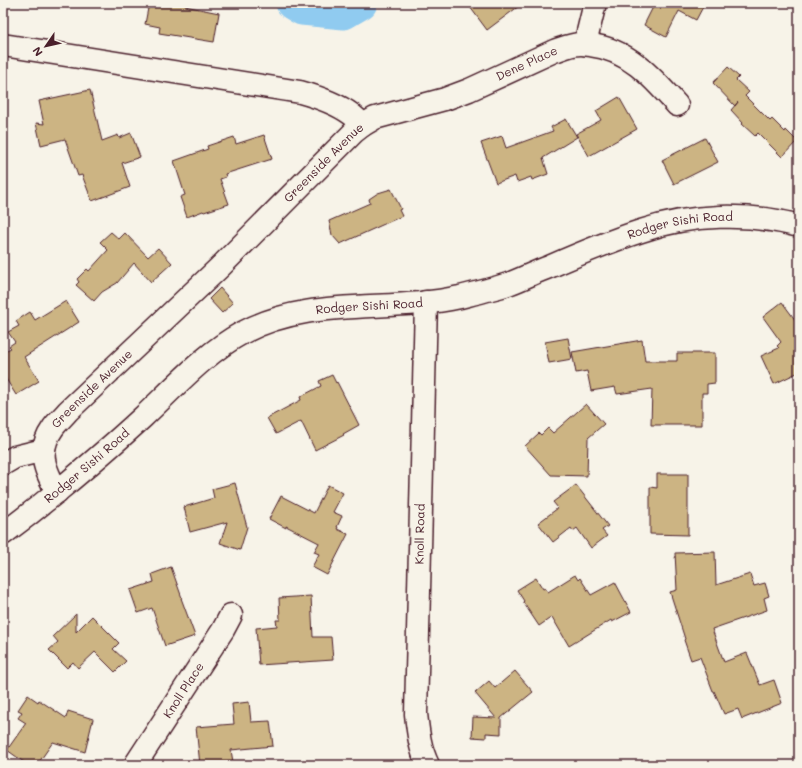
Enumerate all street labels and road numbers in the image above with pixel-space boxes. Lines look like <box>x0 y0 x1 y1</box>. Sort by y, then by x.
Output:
street label: Dene Place <box>493 42 560 84</box>
street label: Greenside Avenue <box>280 119 366 205</box>
street label: Rodger Sishi Road <box>625 208 733 242</box>
street label: Rodger Sishi Road <box>315 294 424 317</box>
street label: Greenside Avenue <box>47 345 135 431</box>
street label: Rodger Sishi Road <box>40 424 133 506</box>
street label: Knoll Road <box>410 503 428 565</box>
street label: Knoll Place <box>159 659 207 721</box>

